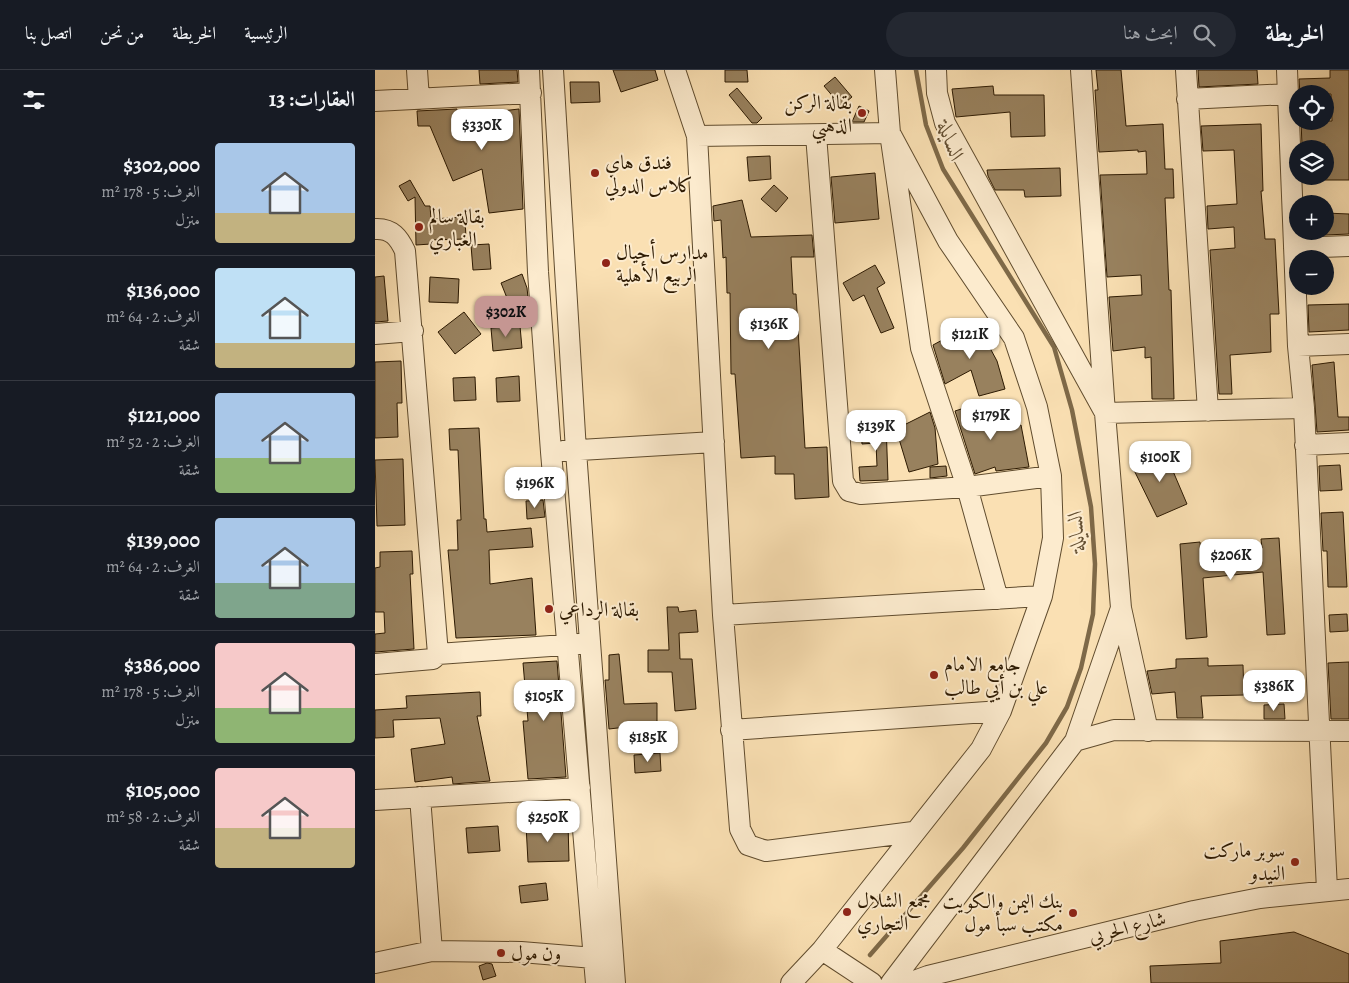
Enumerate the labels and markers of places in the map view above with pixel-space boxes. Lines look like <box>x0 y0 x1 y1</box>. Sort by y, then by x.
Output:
place label: بقالة الركن الذهبي <box>784 89 852 144</box>
marker: بقالة الركن الذهبي <box>856 107 868 119</box>
pin: $330K <box>447 108 517 151</box>
place label: فندق هاي كلاس الدولي <box>605 149 693 201</box>
marker: فندق هاي كلاس الدولي <box>589 167 601 179</box>
place label: بقالة سالم الغباري <box>429 203 485 255</box>
marker: بقالة سالم الغباري <box>413 221 425 233</box>
place label: مدارس أجيال الربيع الأهلية <box>616 238 709 293</box>
marker: مدارس أجيال الربيع الأهلية <box>600 257 612 269</box>
pin: $302K <box>471 296 541 338</box>
pin: $136K <box>734 308 804 350</box>
pin: $121K <box>935 318 1005 360</box>
pin: $179K <box>956 398 1026 441</box>
pin: $139K <box>841 410 911 452</box>
pin: $100K <box>1125 440 1195 483</box>
pin: $196K <box>500 466 570 509</box>
pin: $206K <box>1196 538 1266 581</box>
place label: بقالة الرداعي <box>559 596 639 625</box>
marker: بقالة الرداعي <box>543 603 555 615</box>
place label: جامع الامام علي بن أيي طالب <box>944 651 1048 707</box>
marker: جامع الامام علي بن أيي طالب <box>928 669 940 681</box>
pin: $386K <box>1239 670 1309 712</box>
pin: $105K <box>509 680 579 722</box>
pin: $185K <box>613 720 683 763</box>
pin: $250K <box>513 800 583 843</box>
place label: سوبر ماركت النيدو <box>1203 837 1285 887</box>
marker: سوبر ماركت النيدو <box>1289 856 1301 868</box>
place label: مجمع الشلال التجاري <box>857 887 931 939</box>
place label: بنك اليمن والكويت مكتب سبأ مول <box>942 888 1063 938</box>
marker: مجمع الشلال التجاري <box>841 906 853 918</box>
marker: بنك اليمن والكويت مكتب سبأ مول <box>1067 907 1079 919</box>
place label: ون مول <box>511 940 561 967</box>
marker: ون مول <box>495 947 507 959</box>

